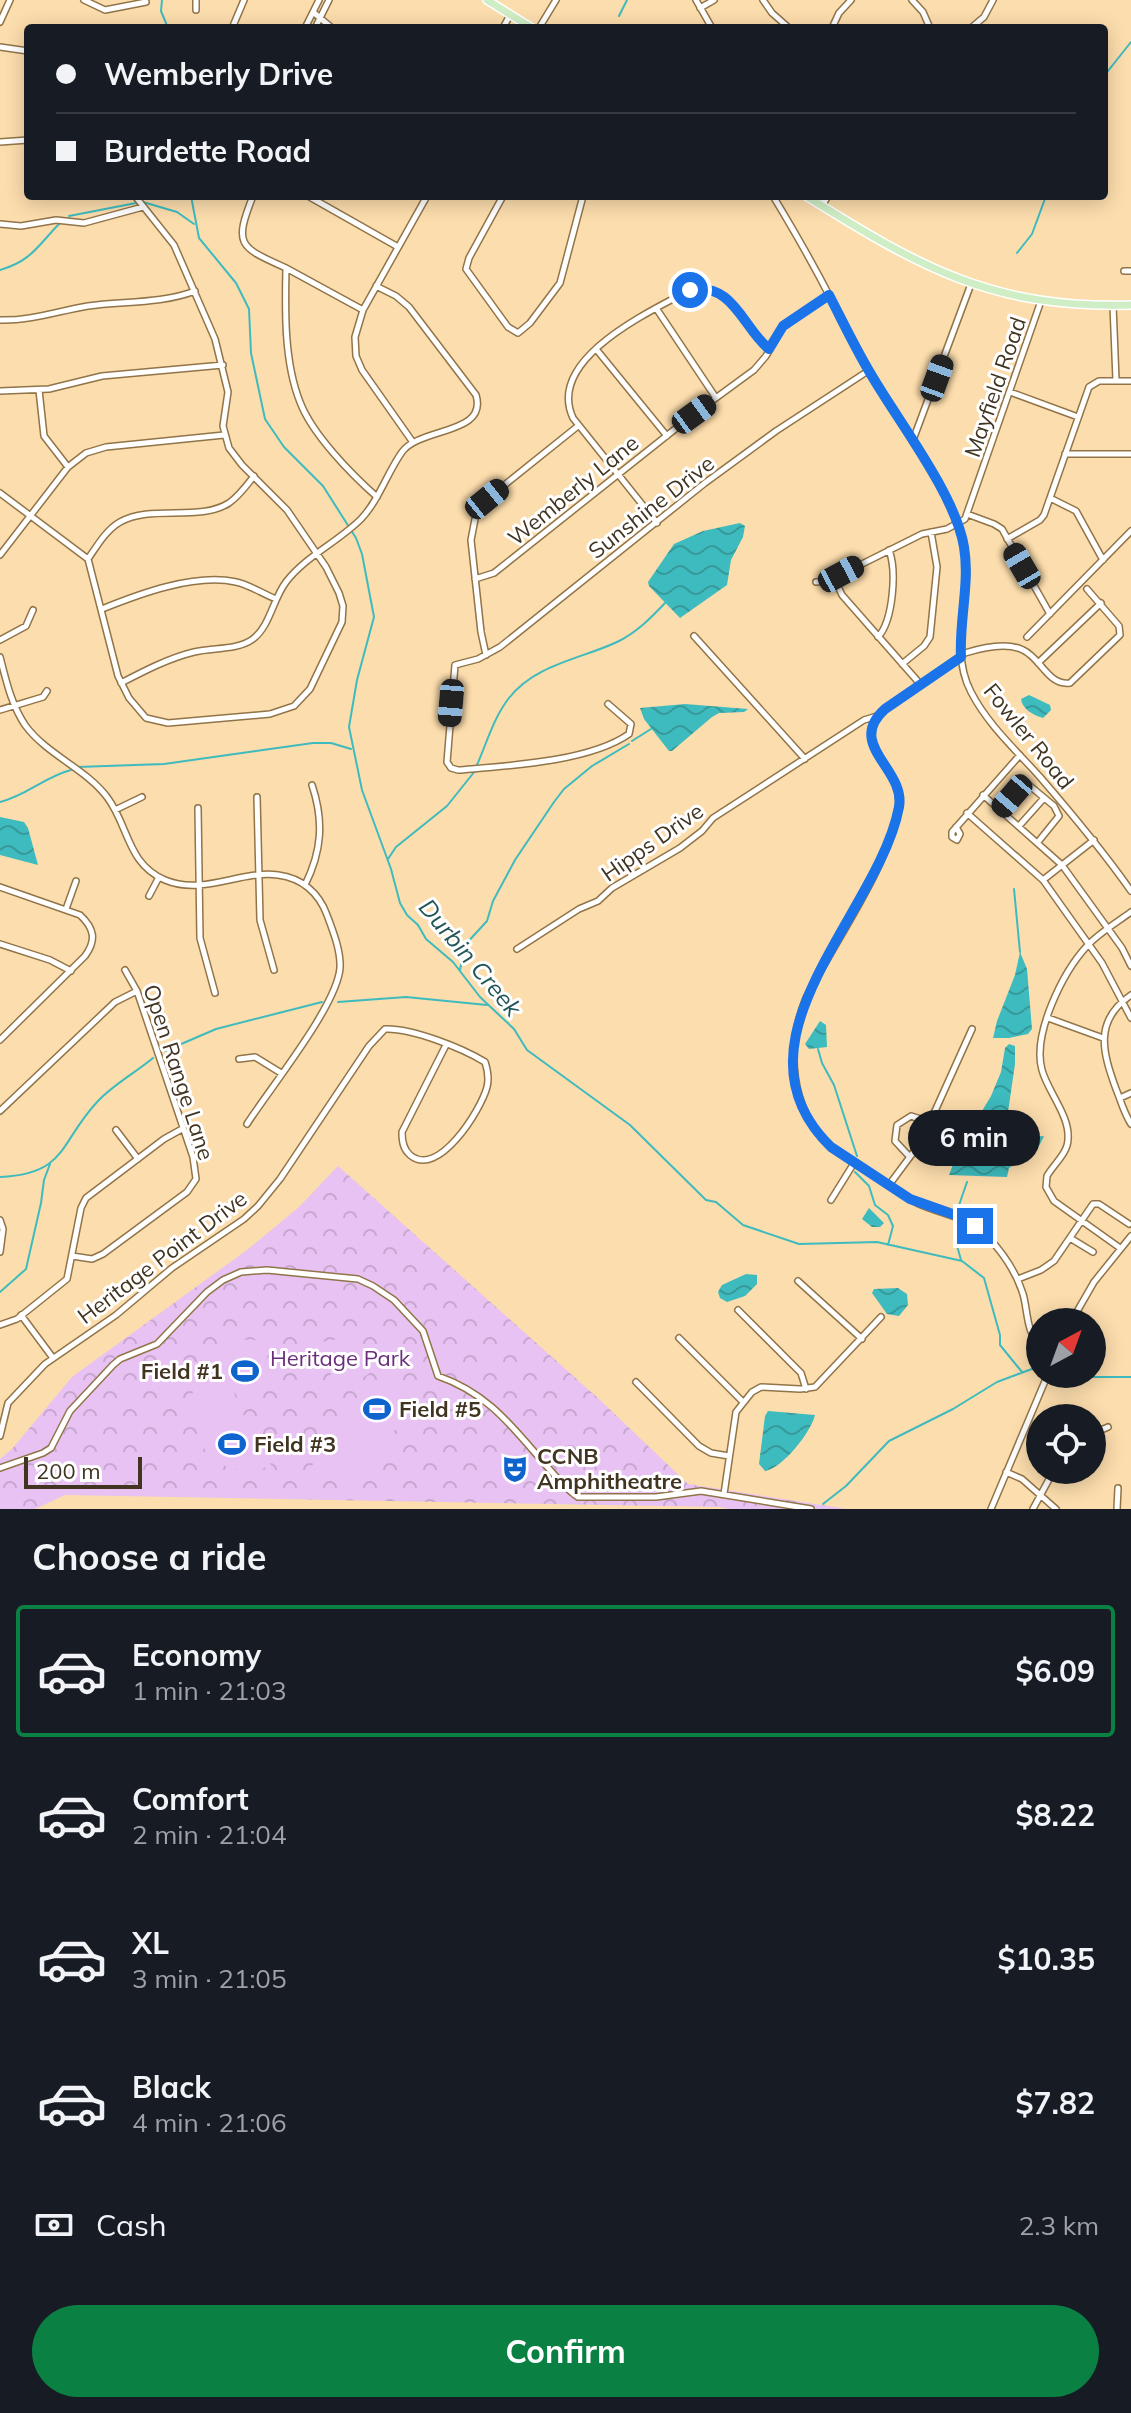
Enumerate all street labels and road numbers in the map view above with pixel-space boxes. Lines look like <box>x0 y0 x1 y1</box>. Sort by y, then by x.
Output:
street label: Mayfield Road <box>958 313 1032 461</box>
street label: Wemberly Lane <box>502 429 644 551</box>
street label: Sunshine Drive <box>582 449 720 565</box>
street label: Fowler Road <box>978 677 1080 795</box>
street label: Hipps Drive <box>596 797 708 887</box>
street label: Open Range Lane <box>137 981 221 1163</box>
street label: Heritage Point Drive <box>72 1184 252 1330</box>

